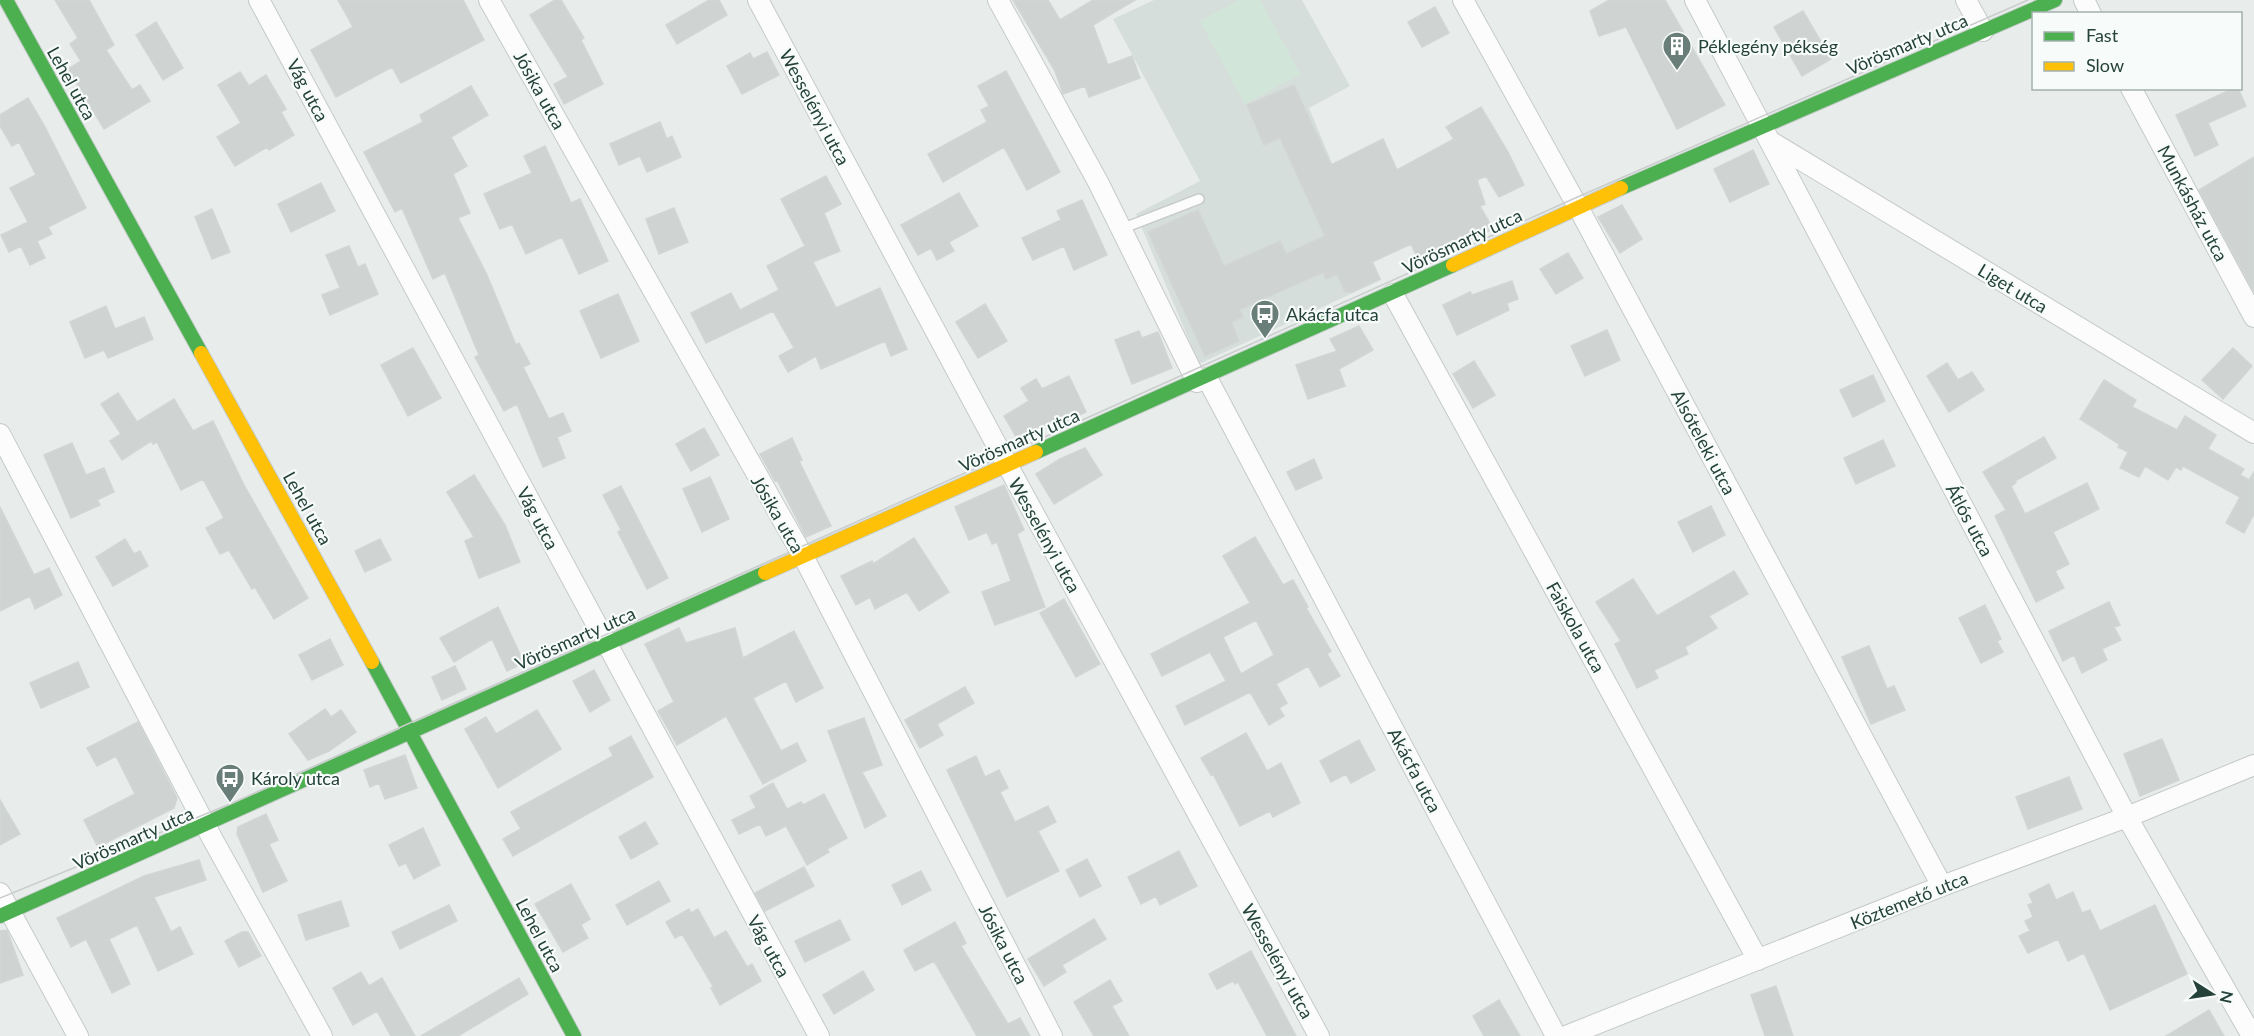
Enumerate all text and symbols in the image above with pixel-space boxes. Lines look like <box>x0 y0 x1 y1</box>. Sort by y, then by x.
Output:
street label: Vörösmarty utca <box>1843 9 1971 79</box>
legend <box>2032 12 2242 90</box>
text: Fast <box>2086 24 2119 46</box>
building icon: Péklegény pékség <box>1661 30 1693 72</box>
place label: Péklegény pékség <box>1698 35 1838 57</box>
street label: Lehel utca <box>43 42 101 124</box>
street label: Wesselényi utca <box>775 45 855 169</box>
street label: Jósika utca <box>509 47 571 133</box>
text: Slow <box>2086 54 2124 76</box>
street label: Vág utca <box>282 55 334 125</box>
street label: Munkásház utca <box>2153 141 2233 265</box>
street label: Vörösmarty utca <box>1399 204 1525 278</box>
street label: Liget utca <box>1974 259 2052 317</box>
bus stop icon: Akácfa utca <box>1249 298 1281 340</box>
place label: Akácfa utca <box>1286 303 1379 325</box>
street label: Alsóteleki utca <box>1667 386 1741 498</box>
street label: Vörösmarty utca <box>955 404 1083 476</box>
street label: Lehel utca <box>279 467 337 549</box>
street label: Jósika utca <box>747 471 809 557</box>
street label: Wesselényi utca <box>1004 474 1086 596</box>
street label: Átlós utca <box>1942 480 1998 560</box>
street label: Vág utca <box>512 483 564 553</box>
street label: Faiskola utca <box>1542 578 1610 676</box>
street label: Vörösmarty utca <box>511 602 639 674</box>
street label: Akácfa utca <box>1384 724 1446 816</box>
bus stop icon: Károly utca <box>214 762 246 804</box>
place label: Károly utca <box>251 767 340 789</box>
street label: Vörösmarty utca <box>69 802 197 874</box>
street label: Köztemető utca <box>1847 866 1971 934</box>
street label: Lehel utca <box>511 894 569 976</box>
street label: Wesselényi utca <box>1237 900 1319 1022</box>
street label: Jósika utca <box>975 901 1033 987</box>
street label: Vág utca <box>743 911 795 981</box>
north arrow <box>2182 964 2242 1024</box>
text: N <box>2217 989 2238 1005</box>

